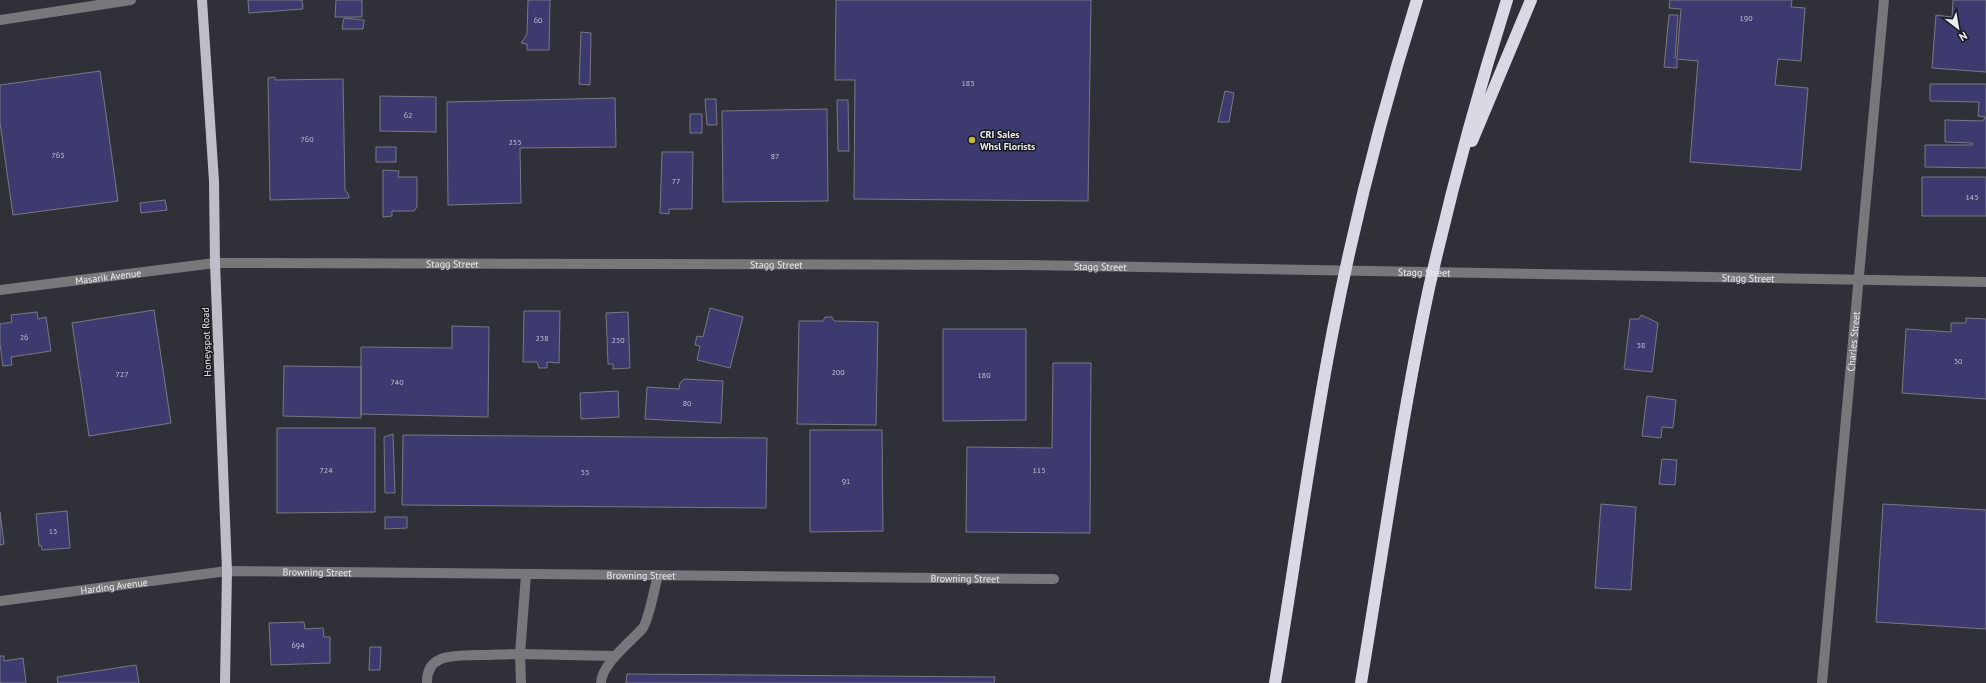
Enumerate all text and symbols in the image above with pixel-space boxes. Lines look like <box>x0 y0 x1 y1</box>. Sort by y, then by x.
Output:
north arrow <box>1938 8 1978 48</box>
house number: 190 <box>1739 13 1753 23</box>
house number: 60 <box>534 15 543 25</box>
text: N <box>1956 29 1970 44</box>
house number: 185 <box>961 78 975 88</box>
house number: 62 <box>404 110 412 120</box>
place label: CRI Sales Whsl Florists <box>980 128 1035 153</box>
house number: 760 <box>300 134 314 144</box>
marker: CRI Sales Whsl Florists <box>967 135 977 145</box>
house number: 255 <box>508 137 522 147</box>
house number: 765 <box>51 150 65 160</box>
house number: 87 <box>771 151 779 161</box>
house number: 77 <box>672 176 680 186</box>
house number: 145 <box>1965 192 1979 202</box>
street label: Stagg Street <box>426 258 479 271</box>
street label: Stagg Street <box>750 258 803 271</box>
street label: Stagg Street <box>1074 260 1127 274</box>
street label: Masarik Avenue <box>75 266 142 287</box>
street label: Stagg Street <box>1398 266 1451 280</box>
street label: Stagg Street <box>1722 271 1775 285</box>
street label: Honeyspot Road <box>199 307 214 377</box>
street label: Charles Street <box>1844 310 1863 372</box>
house number: 26 <box>20 332 28 342</box>
house number: 238 <box>535 333 549 343</box>
house number: 230 <box>611 335 625 345</box>
house number: 58 <box>1637 340 1645 350</box>
house number: 30 <box>1954 356 1963 366</box>
house number: 200 <box>831 367 845 377</box>
house number: 727 <box>115 369 129 379</box>
house number: 180 <box>977 370 991 380</box>
house number: 740 <box>390 377 404 387</box>
house number: 80 <box>683 398 692 408</box>
house number: 724 <box>319 465 333 475</box>
house number: 115 <box>1032 465 1046 475</box>
house number: 55 <box>581 467 589 477</box>
house number: 91 <box>842 476 850 486</box>
house number: 15 <box>49 526 57 536</box>
street label: Browning Street <box>282 566 352 579</box>
street label: Browning Street <box>606 569 676 582</box>
street label: Browning Street <box>930 572 1000 585</box>
street label: Harding Avenue <box>80 576 148 597</box>
house number: 694 <box>291 640 305 650</box>

